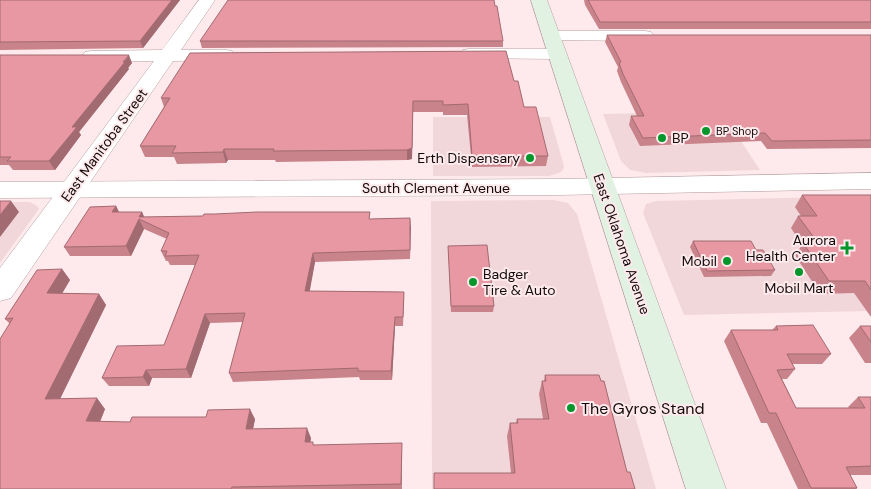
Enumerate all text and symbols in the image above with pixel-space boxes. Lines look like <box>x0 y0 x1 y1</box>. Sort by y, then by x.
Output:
street label: East Manitoba Street <box>57 85 151 205</box>
place label: BP Shop <box>716 124 758 138</box>
marker: BP Shop <box>700 125 712 137</box>
place label: BP <box>672 129 689 147</box>
marker: BP <box>656 132 668 144</box>
place label: Erth Dispensary <box>417 149 520 167</box>
marker: Erth Dispensary <box>524 152 536 164</box>
street label: East Oklahoma Avenue <box>589 171 655 317</box>
street label: South Clement Avenue <box>362 179 510 197</box>
place label: Aurora Health Center <box>746 231 836 265</box>
marker: Aurora Health Center <box>840 241 854 255</box>
place label: Mobil <box>682 252 717 270</box>
marker: Mobil <box>721 255 733 267</box>
place label: Badger Tire & Auto <box>483 265 556 299</box>
marker: Mobil Mart <box>793 266 805 278</box>
marker: Badger Tire & Auto <box>467 276 479 288</box>
place label: Mobil Mart <box>764 279 834 297</box>
place label: The Gyros Stand <box>581 398 704 419</box>
marker: The Gyros Stand <box>565 402 577 414</box>

